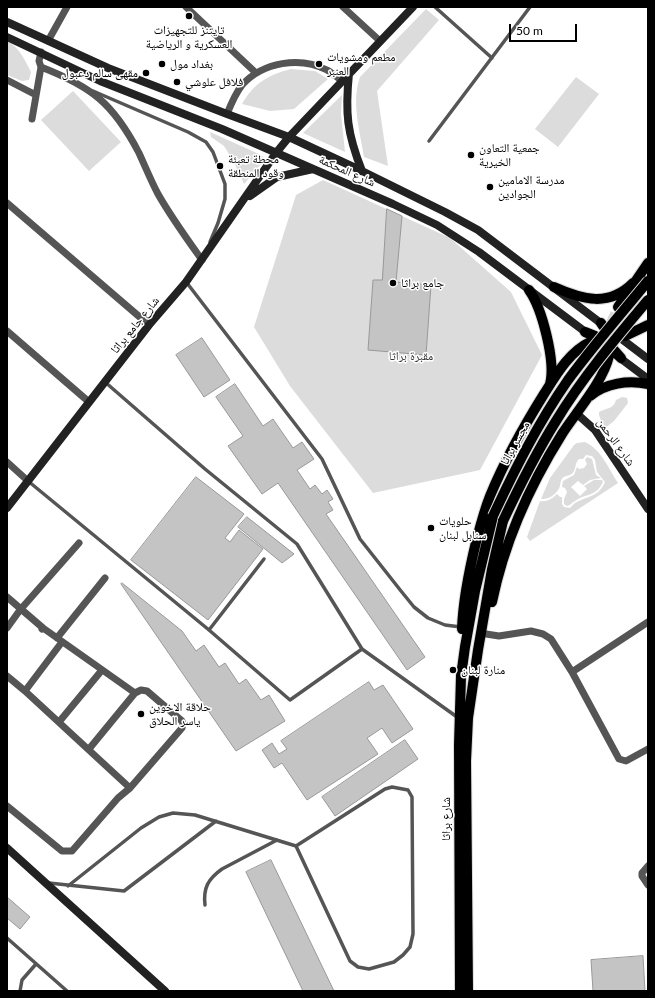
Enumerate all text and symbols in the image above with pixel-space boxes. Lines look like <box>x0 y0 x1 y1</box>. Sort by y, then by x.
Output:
marker: تايتنز للتجهيزات العسكرية و الرياضية <box>184 11 194 21</box>
scale bar <box>511 16 579 42</box>
place label: تايتنز للتجهيزات العسكرية و الرياضية <box>146 23 232 51</box>
text: 50 m <box>516 23 543 38</box>
place label: مطعم ومشويات العنبر <box>327 50 395 78</box>
place label: بغداد مول <box>170 57 213 71</box>
marker: بغداد مول <box>157 59 167 69</box>
marker: مطعم ومشويات العنبر <box>314 59 324 69</box>
place label: مقهى سالم دعبول <box>62 66 138 80</box>
marker: مقهى سالم دعبول <box>141 68 151 78</box>
place label: فلافل علوشي <box>185 75 243 89</box>
marker: فلافل علوشي <box>172 77 182 87</box>
place label: جمعية التعاون الخيرية <box>479 141 540 169</box>
marker: جمعية التعاون الخيرية <box>466 150 476 160</box>
place label: محطة تعبئة وقود المنطقة <box>228 152 284 180</box>
street label: شارع المحكمة <box>317 152 377 190</box>
marker: محطة تعبئة وقود المنطقة <box>215 161 225 171</box>
place label: مدرسة الامامين الجوادين <box>498 173 565 201</box>
marker: مدرسة الامامين الجوادين <box>485 182 495 192</box>
place label: جامع براثا <box>401 276 444 290</box>
marker: جامع براثا <box>388 278 398 288</box>
street label: شارع جامع براثا <box>108 294 162 356</box>
park label: مقبرة براثا <box>389 349 433 363</box>
street label: شارع الرحمن <box>594 415 638 469</box>
street label: مجسر براثا <box>497 419 533 467</box>
place label: حلويات سنابل لبنان <box>439 514 487 542</box>
marker: حلويات سنابل لبنان <box>426 523 436 533</box>
place label: منارة لبنان <box>461 663 505 677</box>
marker: منارة لبنان <box>448 665 458 675</box>
place label: حلاقة الاخوين ياسر الحلاق <box>149 700 211 728</box>
marker: حلاقة الاخوين ياسر الحلاق <box>136 709 146 719</box>
street label: شارع براثا <box>439 797 453 841</box>

